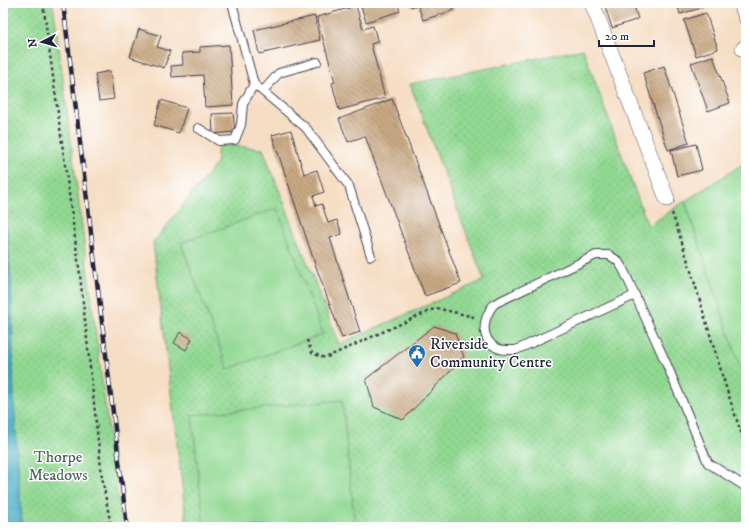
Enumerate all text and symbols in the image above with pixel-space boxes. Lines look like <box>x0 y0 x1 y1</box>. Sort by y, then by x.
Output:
north arrow <box>22 22 62 62</box>
scale bar <box>599 22 654 48</box>
text: 20 m <box>605 29 629 44</box>
text: N <box>26 38 40 48</box>
place label: Riverside Community Centre <box>430 334 552 372</box>
public building icon: Riverside Community Centre <box>407 343 427 368</box>
park label: Thorpe Meadows <box>28 447 88 485</box>

